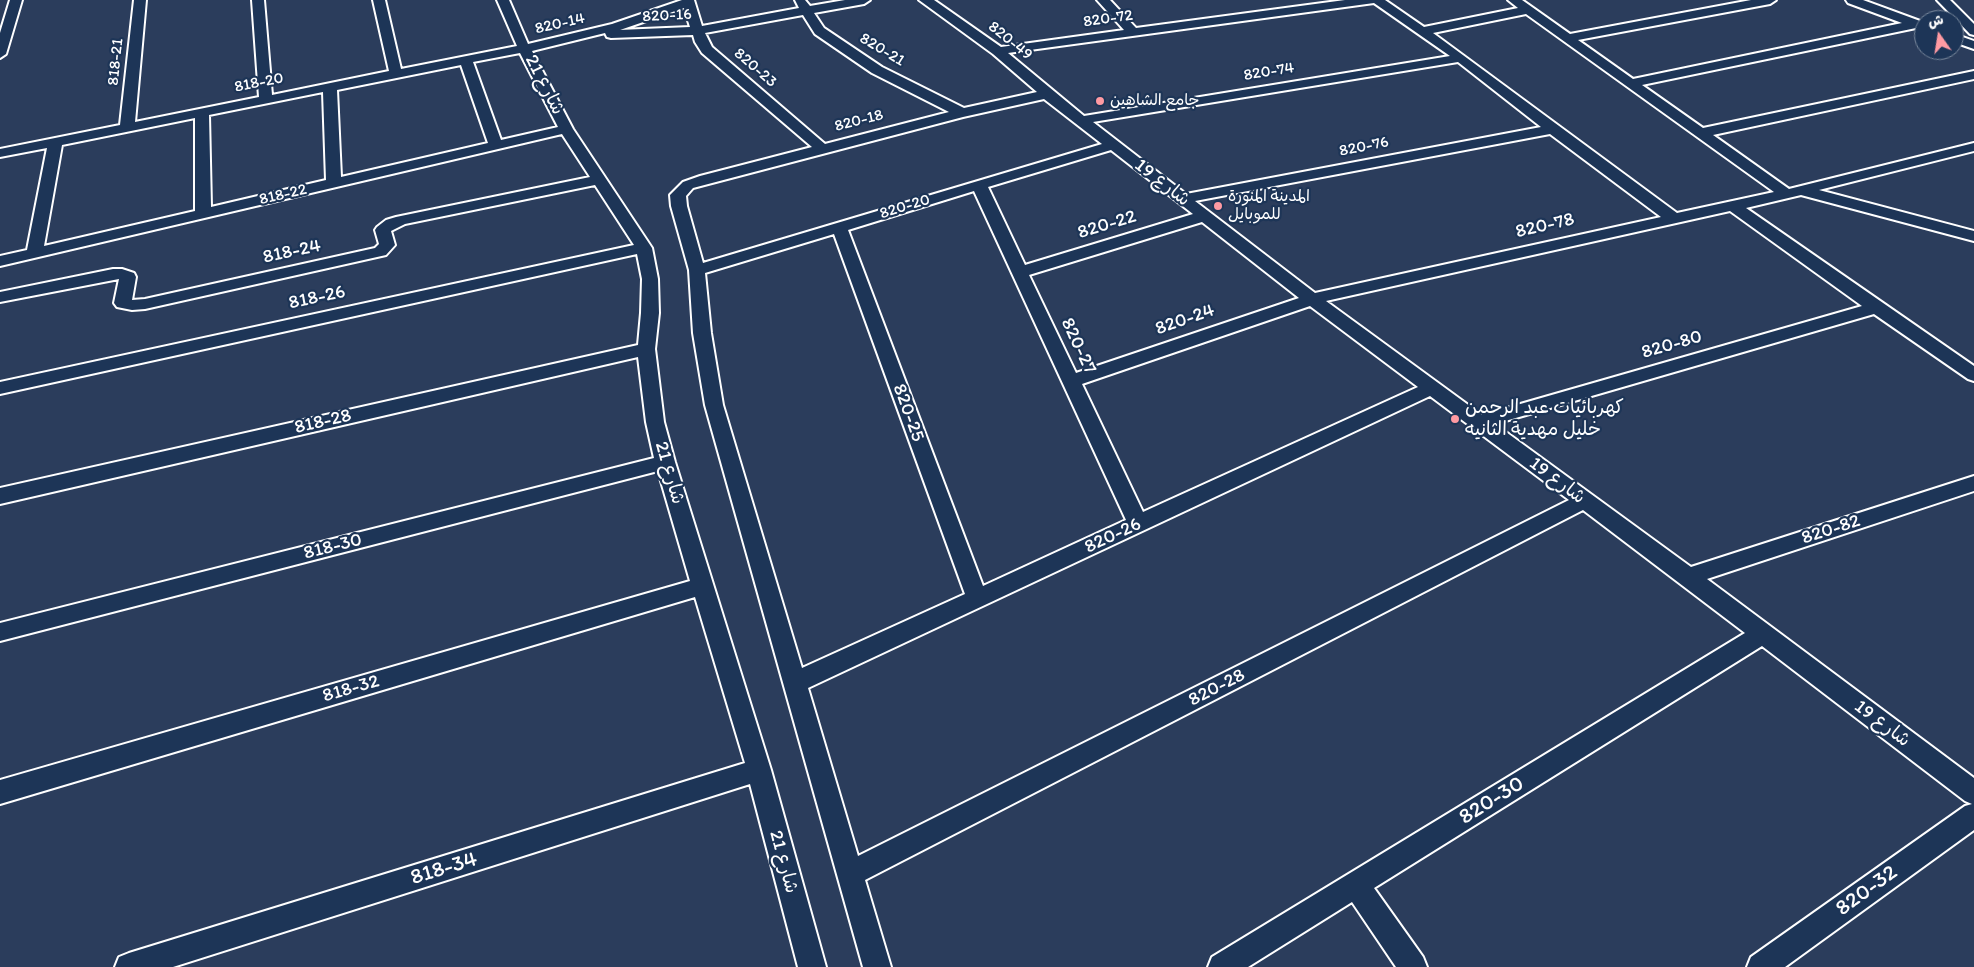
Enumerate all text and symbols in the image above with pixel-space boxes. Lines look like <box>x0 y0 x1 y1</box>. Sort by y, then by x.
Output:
street label: 820-16 <box>642 5 692 27</box>
street label: 820-72 <box>1082 6 1134 32</box>
street label: 820-14 <box>533 9 587 39</box>
north arrow <box>1914 10 1964 60</box>
text: ش <box>1926 11 1945 31</box>
street label: 820-49 <box>984 17 1036 65</box>
street label: 820-21 <box>856 29 908 71</box>
street label: 818-21 <box>104 38 128 86</box>
street label: 820-23 <box>730 44 780 92</box>
street label: شارع 21 <box>519 51 569 119</box>
street label: 820-74 <box>1242 59 1296 85</box>
street label: 818-20 <box>233 69 285 97</box>
place label: جامع الشاهين <box>1110 91 1199 111</box>
marker: جامع الشاهين <box>1094 95 1106 107</box>
street label: 820-18 <box>833 106 885 136</box>
street label: 820-76 <box>1338 133 1390 161</box>
street label: شارع 19 <box>1130 154 1194 212</box>
street label: 818-22 <box>257 180 309 210</box>
place label: المدينة المنورة للموبايل <box>1228 187 1310 225</box>
street label: 820-20 <box>877 190 933 224</box>
marker: المدينة المنورة للموبايل <box>1212 200 1224 212</box>
street label: 820-22 <box>1075 205 1139 245</box>
street label: 820-78 <box>1513 208 1577 244</box>
street label: 818-24 <box>261 235 323 269</box>
street label: 818-26 <box>287 281 347 315</box>
street label: 820-24 <box>1152 299 1218 341</box>
street label: 820-27 <box>1055 314 1101 378</box>
street label: 820-80 <box>1639 326 1705 364</box>
street label: 820-25 <box>887 381 929 445</box>
place label: كهربائيات عبد الرحمن خليل مهدية الثانيه <box>1465 397 1624 441</box>
street label: 818-28 <box>292 404 354 440</box>
marker: كهربائيات عبد الرحمن خليل مهدية الثانيه <box>1449 413 1461 425</box>
street label: شارع 21 <box>649 439 689 507</box>
street label: شارع 19 <box>1525 453 1589 509</box>
street label: 820-82 <box>1799 510 1863 550</box>
street label: 820-26 <box>1081 513 1145 559</box>
street label: 818-30 <box>301 529 365 565</box>
street label: 820-28 <box>1185 664 1249 712</box>
street label: 818-32 <box>320 670 382 708</box>
street label: شارع 19 <box>1850 696 1914 752</box>
street label: 820-30 <box>1455 771 1529 831</box>
street label: شارع 21 <box>764 828 802 896</box>
street label: 818-34 <box>407 846 481 892</box>
street label: 820-32 <box>1831 860 1903 922</box>

